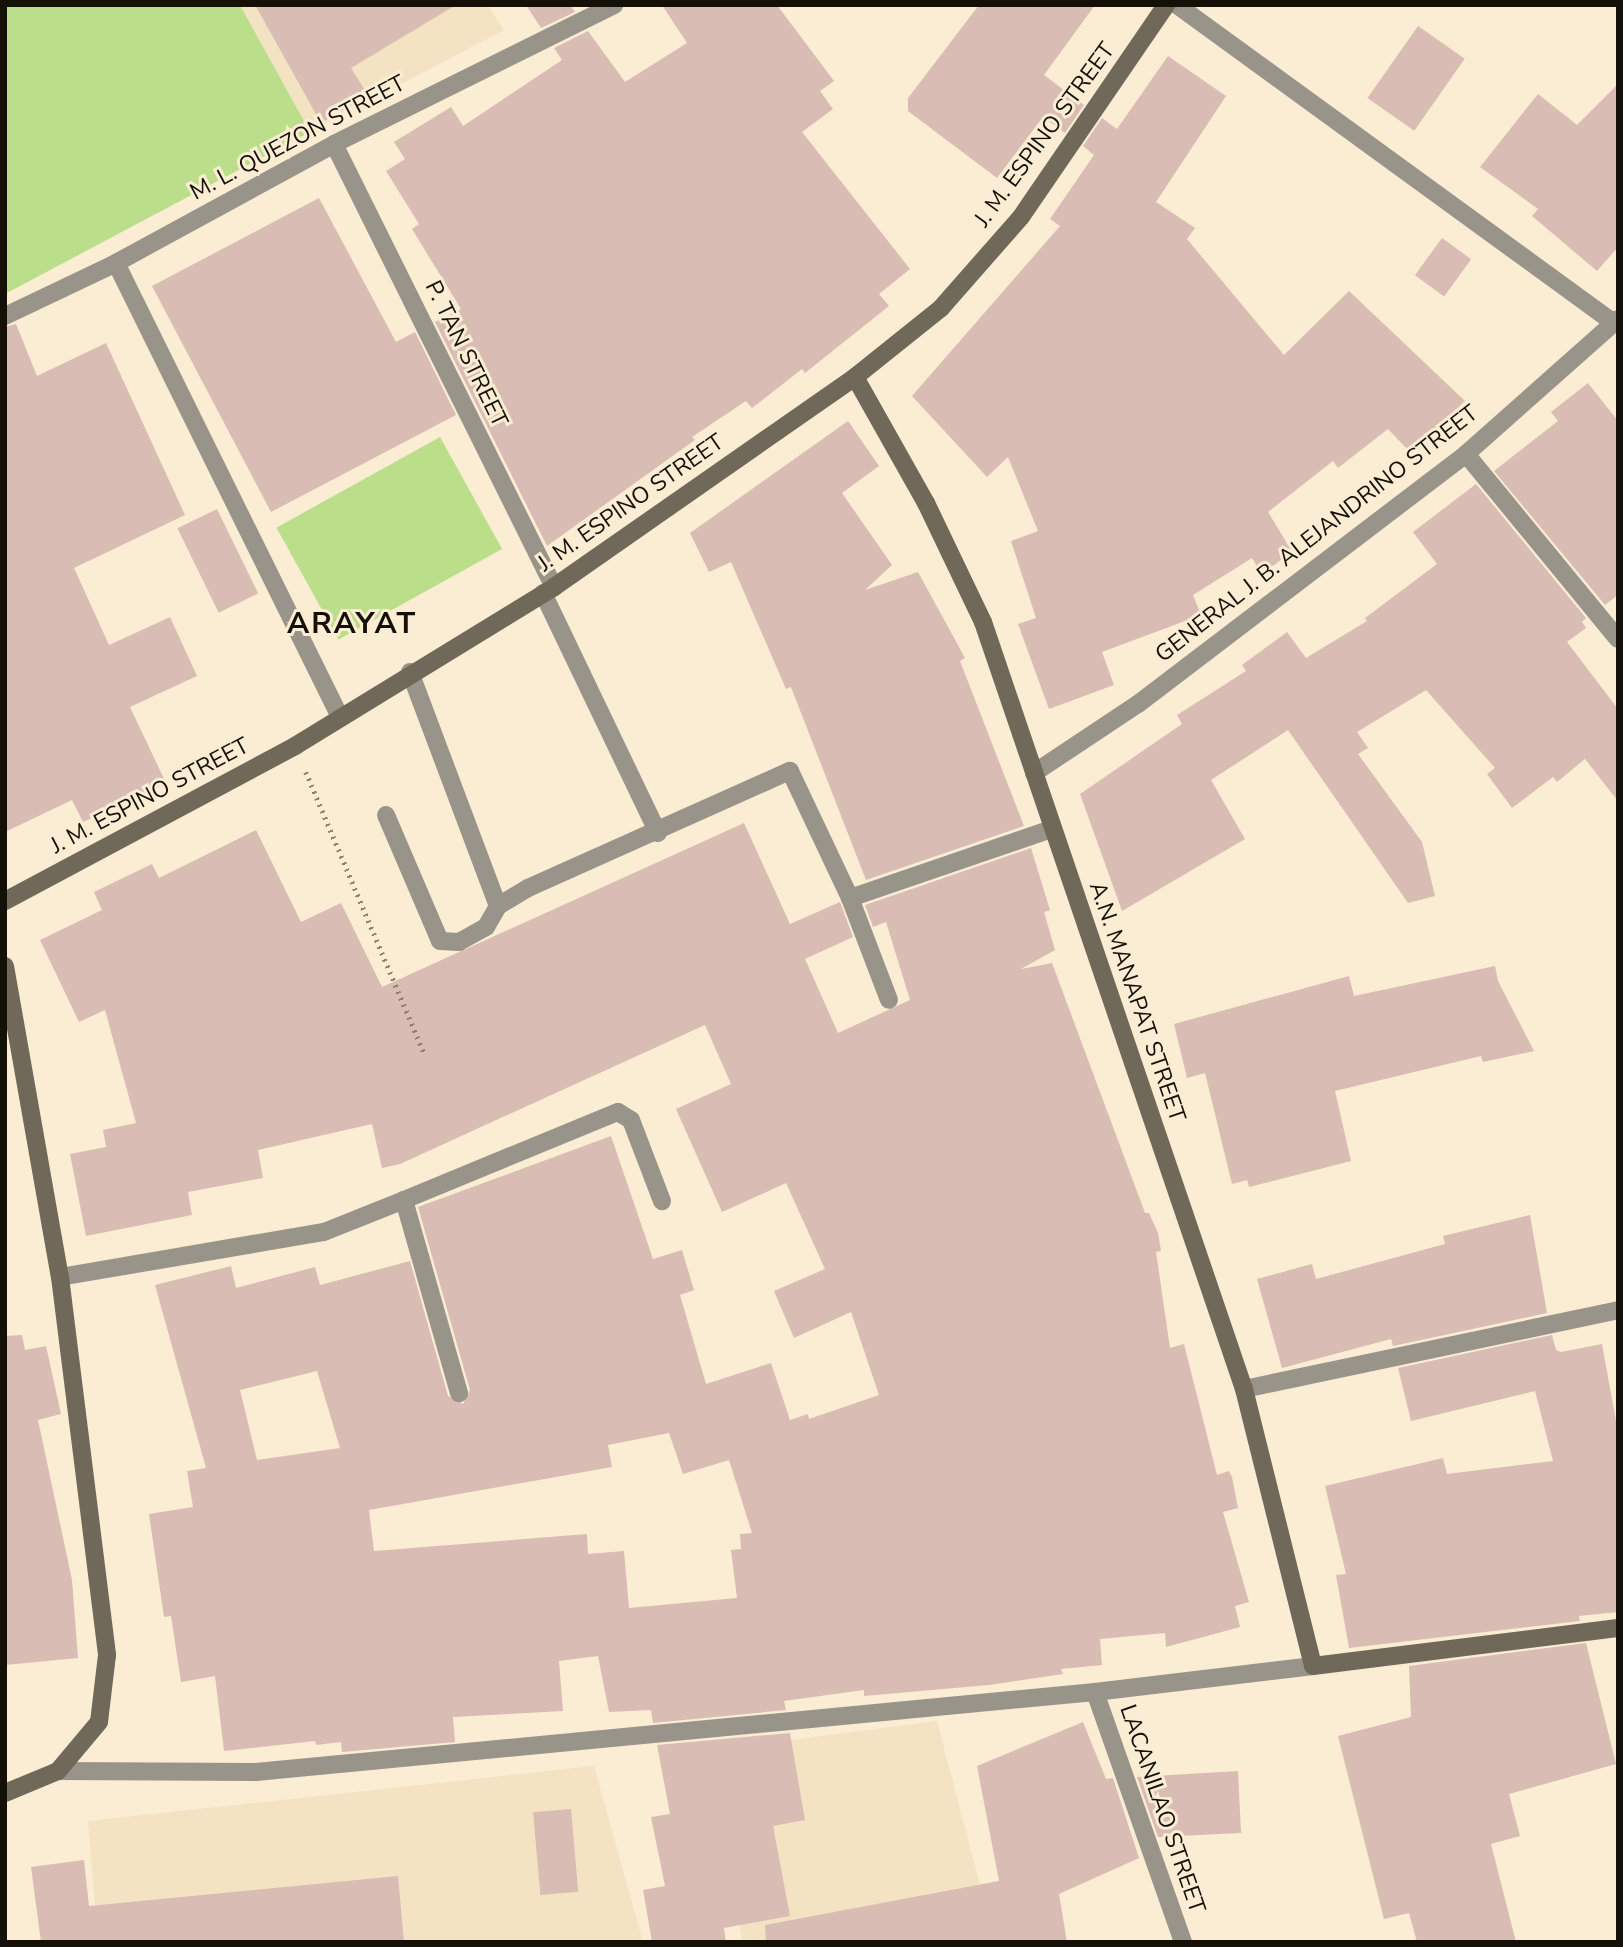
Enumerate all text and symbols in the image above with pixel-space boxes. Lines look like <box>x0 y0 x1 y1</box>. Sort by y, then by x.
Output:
street label: J. M. ESPINO STREET <box>969 38 1121 232</box>
street label: M. L. QUEZON STREET <box>186 70 410 206</box>
street label: P. TAN STREET <box>419 276 513 432</box>
street label: GENERAL J. B. ALEJANDRINO STREET <box>1150 399 1484 669</box>
street label: J. M. ESPINO STREET <box>533 428 729 578</box>
district label: ARAYAT <box>288 606 416 642</box>
street label: J. M. ESPINO STREET <box>46 732 254 860</box>
street label: A.N. MANAPAT STREET <box>1083 878 1191 1126</box>
street label: LACANILAO STREET <box>1113 1701 1211 1917</box>

